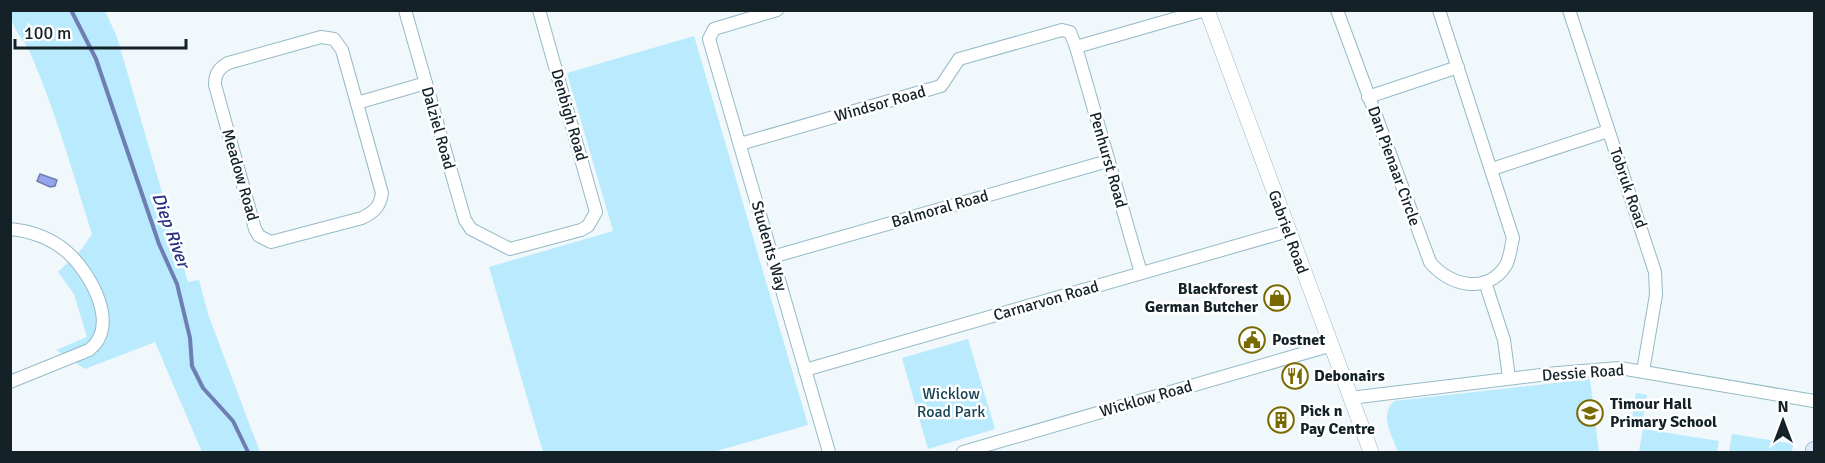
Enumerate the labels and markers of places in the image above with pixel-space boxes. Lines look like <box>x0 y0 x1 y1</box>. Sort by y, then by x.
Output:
place label: Blackforest German Butcher <box>1145 279 1259 317</box>
shop icon: Blackforest German Butcher <box>1262 283 1292 313</box>
public building icon: Postnet <box>1237 325 1267 355</box>
place label: Postnet <box>1272 330 1325 350</box>
restaurant icon: Debonairs <box>1280 361 1310 391</box>
place label: Debonairs <box>1314 366 1385 386</box>
place label: Timour Hall Primary School <box>1610 394 1717 432</box>
school or university icon: Timour Hall Primary School <box>1575 398 1605 428</box>
place label: Pick n Pay Centre <box>1300 401 1375 439</box>
building icon: Pick n Pay Centre <box>1266 405 1296 435</box>

